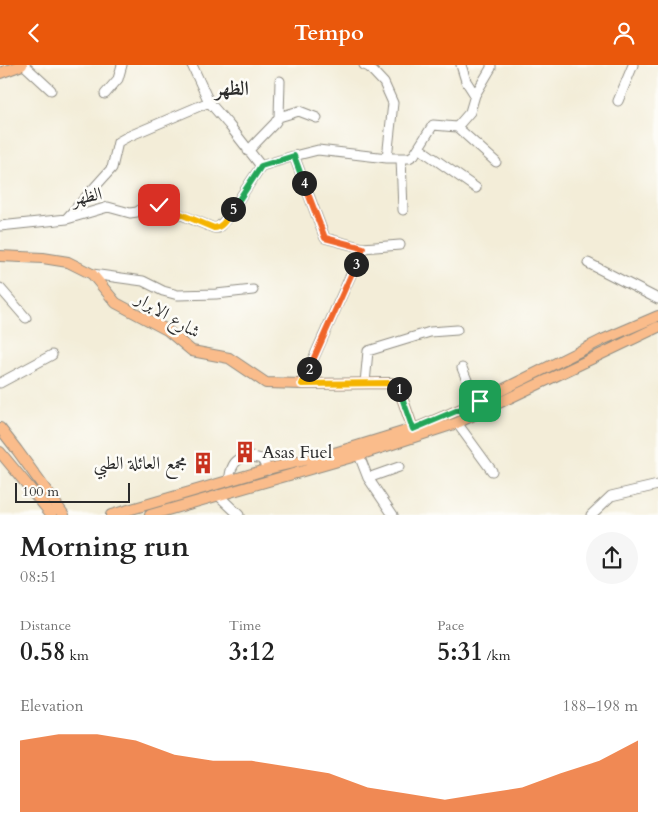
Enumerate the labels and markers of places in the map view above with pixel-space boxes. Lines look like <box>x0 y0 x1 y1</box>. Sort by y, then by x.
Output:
pin: 4 <box>292 171 316 195</box>
pin <box>138 184 180 226</box>
pin: 5 <box>220 197 246 221</box>
pin: 3 <box>344 251 368 277</box>
pin: 2 <box>296 357 322 381</box>
pin: 1 <box>386 377 412 401</box>
pin <box>459 380 501 422</box>
building icon: Asas Fuel <box>232 439 258 465</box>
place label: Asas Fuel <box>262 440 333 465</box>
building icon: مجمع العائلة الطبي <box>190 450 216 476</box>
place label: مجمع العائلة الطبي <box>93 451 187 480</box>

